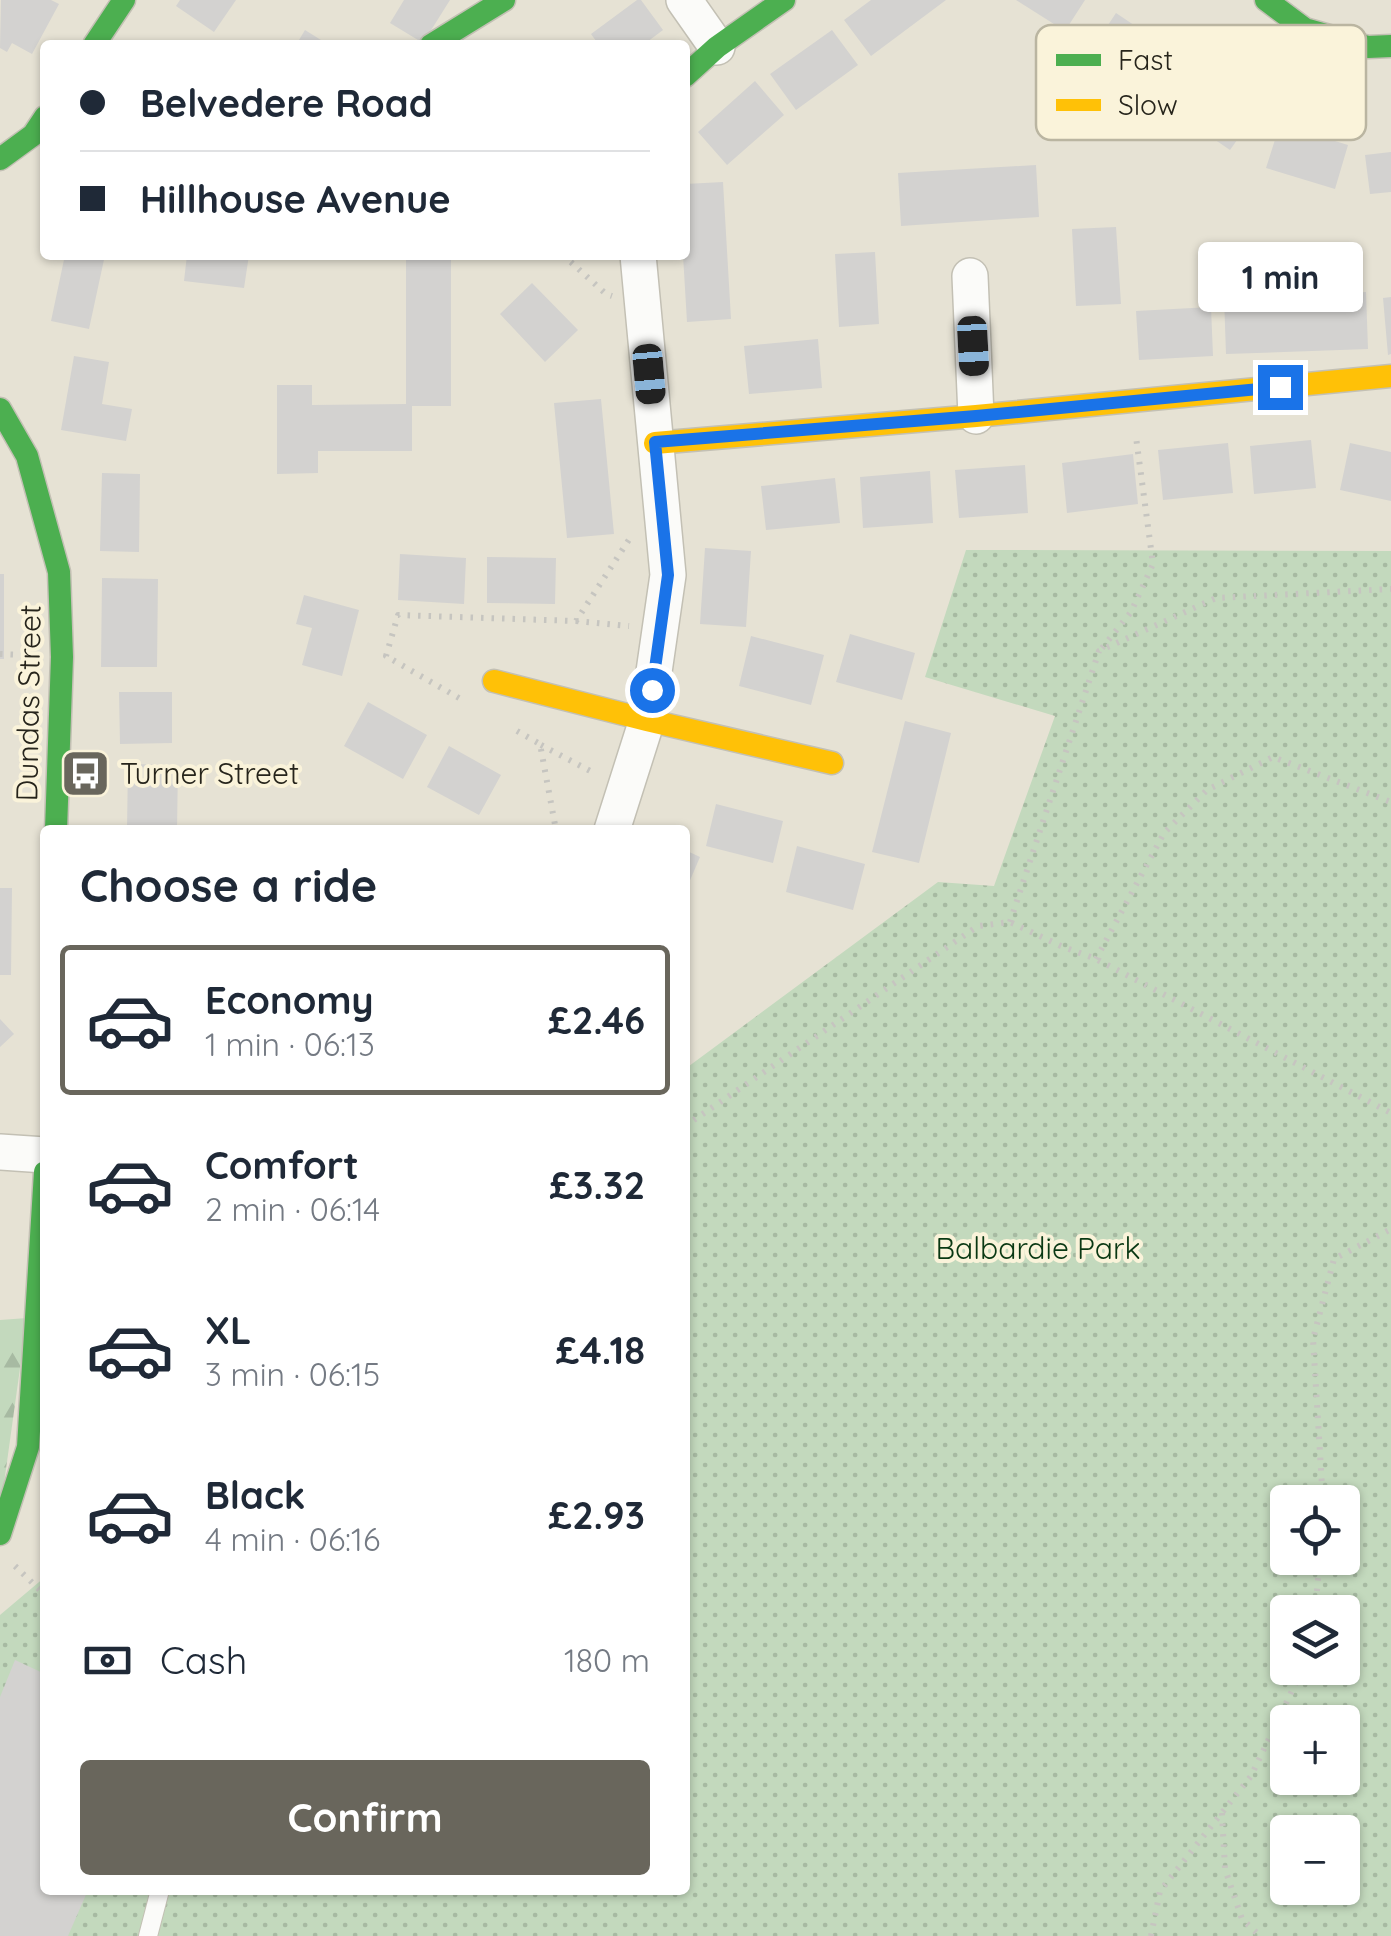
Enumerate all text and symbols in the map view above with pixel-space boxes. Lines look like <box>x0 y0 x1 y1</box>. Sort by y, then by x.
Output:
legend <box>1036 25 1366 140</box>
text: Fast <box>1118 42 1173 77</box>
text: Belvedere Road <box>140 79 433 127</box>
text: Slow <box>1118 87 1178 122</box>
text: Hillhouse Avenue <box>140 175 451 223</box>
callout: 1 min <box>1198 242 1362 312</box>
text: 1 min <box>1242 257 1319 297</box>
car <box>956 315 990 377</box>
car <box>631 343 667 405</box>
route end <box>1258 365 1303 410</box>
street label: Dundas Street <box>7 604 49 802</box>
route start <box>630 668 675 713</box>
bus stop icon: Turner Street <box>59 747 111 799</box>
place label: Turner Street <box>120 754 299 792</box>
text: Choose a ride <box>80 857 377 913</box>
icon: car <box>85 975 175 1065</box>
text: Economy <box>205 976 374 1024</box>
text: £2.46 <box>548 996 645 1044</box>
text: 1 min · 06:13 <box>205 1024 375 1064</box>
icon: car <box>85 1140 175 1230</box>
text: Comfort <box>205 1141 359 1189</box>
text: £3.32 <box>549 1161 645 1209</box>
text: 2 min · 06:14 <box>205 1189 380 1229</box>
park label: Balbardie Park <box>935 1229 1141 1267</box>
icon: car <box>85 1305 175 1395</box>
text: XL <box>205 1306 251 1354</box>
text: £4.18 <box>556 1326 645 1374</box>
text: 3 min · 06:15 <box>205 1354 380 1394</box>
icon: car <box>85 1470 175 1560</box>
text: Black <box>205 1471 305 1519</box>
map controls <box>1270 1485 1360 1905</box>
button: locate <box>1270 1485 1360 1575</box>
text: £2.93 <box>548 1491 645 1539</box>
text: 4 min · 06:16 <box>205 1519 380 1559</box>
button: layers <box>1270 1595 1360 1685</box>
icon: cash <box>80 1633 135 1688</box>
text: Cash <box>160 1636 247 1684</box>
text: 180 m <box>564 1640 650 1680</box>
button: + <box>1270 1705 1360 1795</box>
button: Confirm <box>80 1760 650 1875</box>
button: − <box>1270 1815 1360 1905</box>

